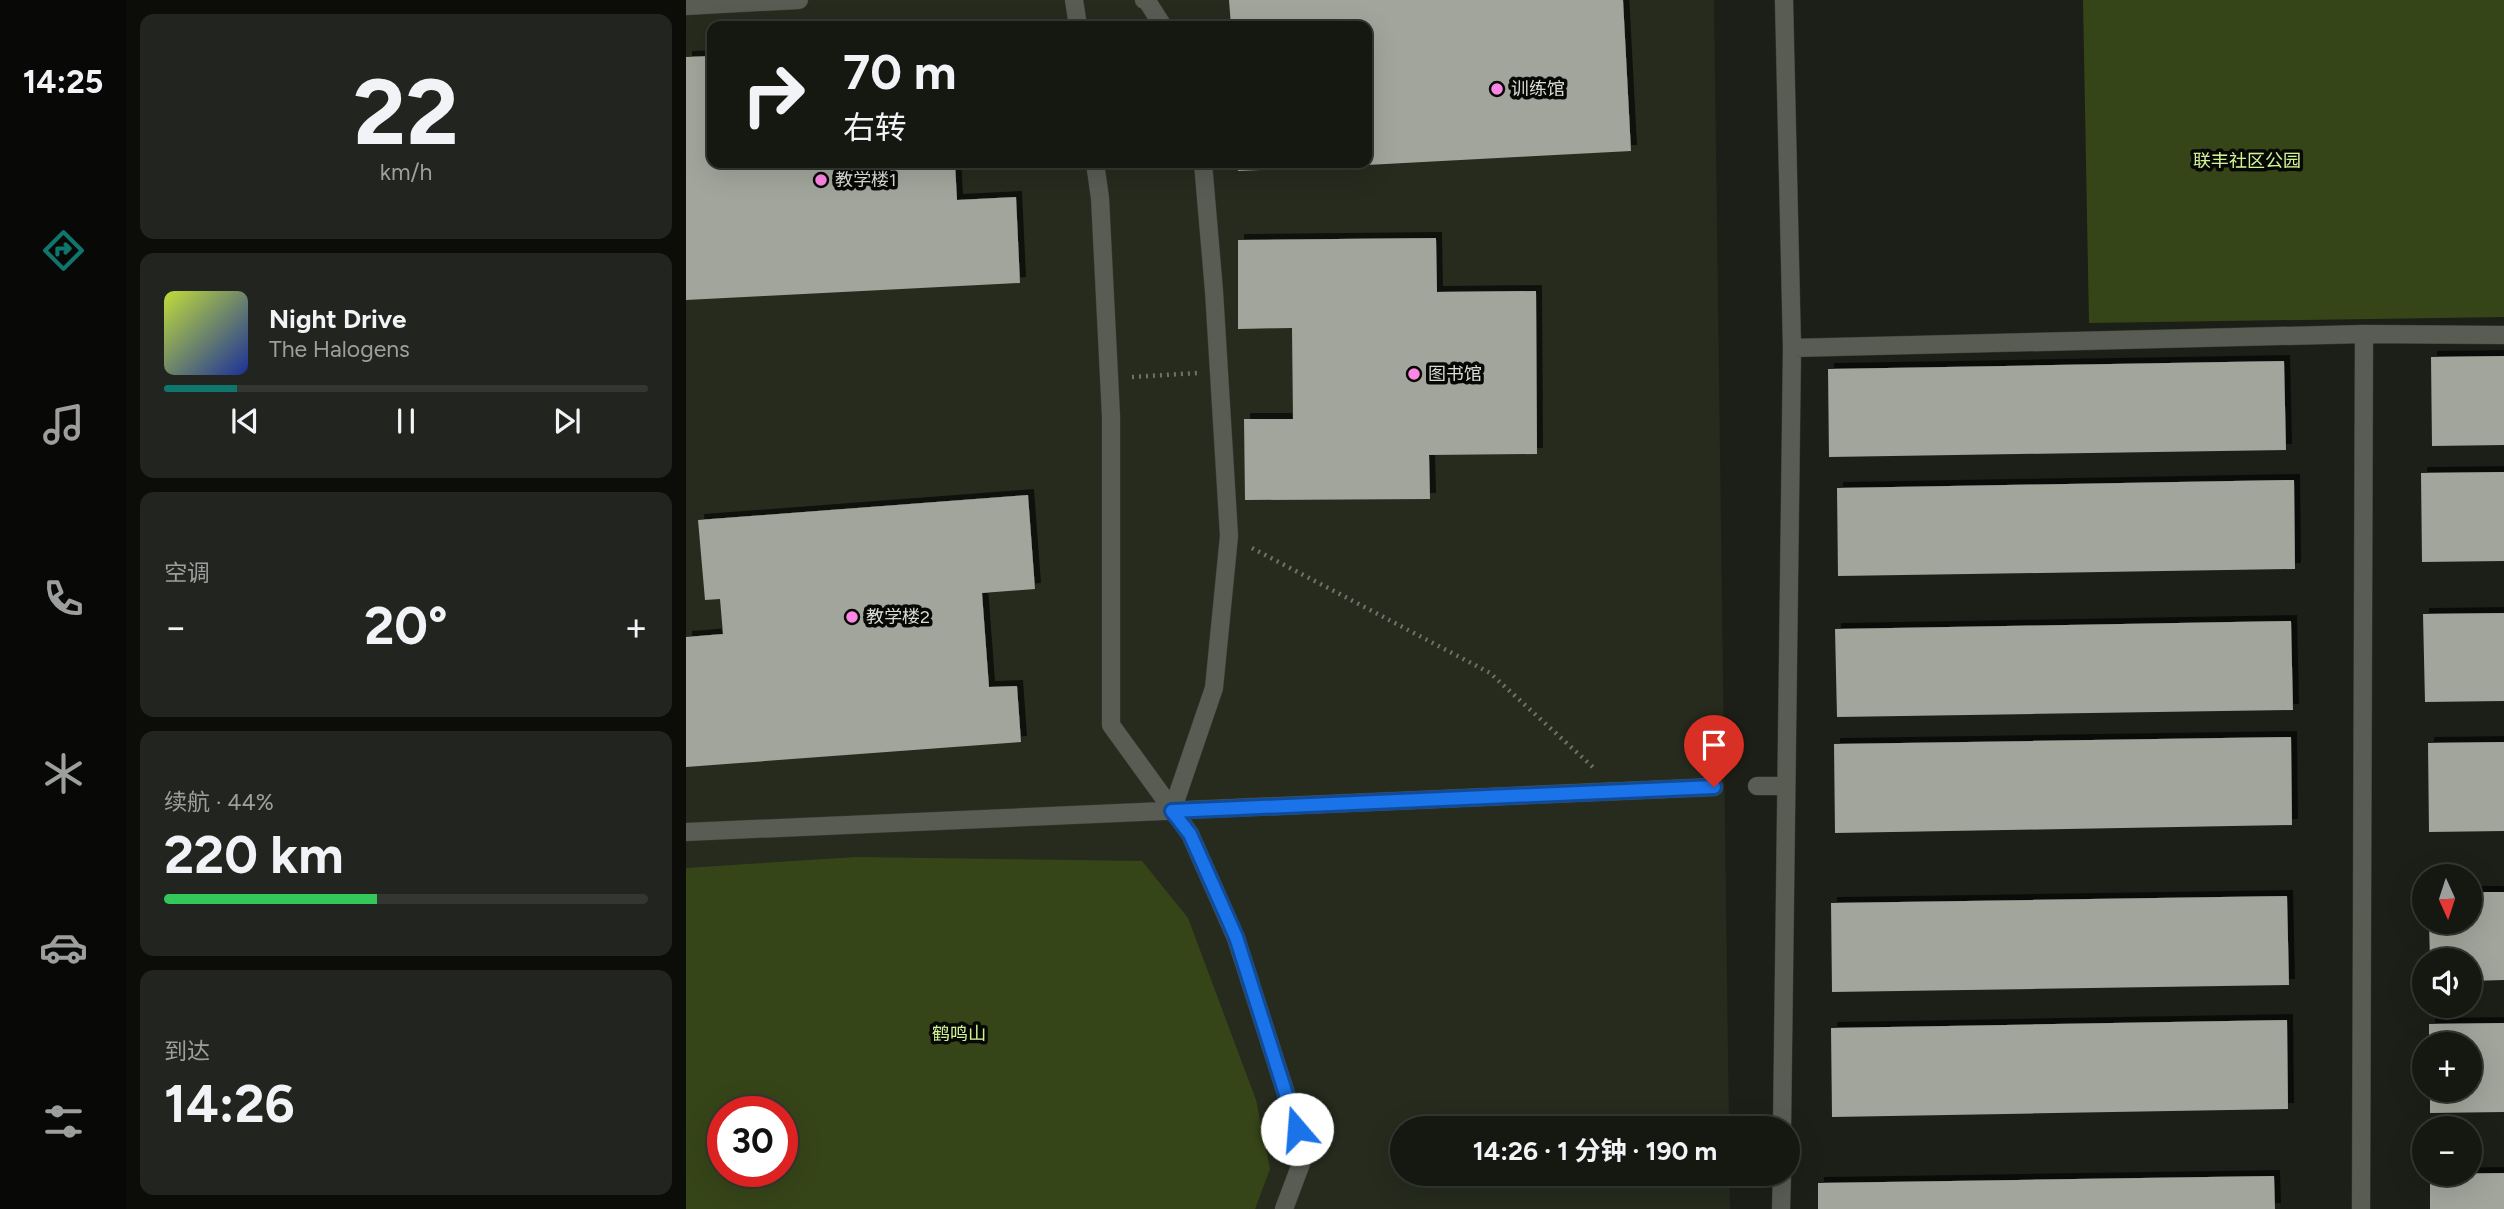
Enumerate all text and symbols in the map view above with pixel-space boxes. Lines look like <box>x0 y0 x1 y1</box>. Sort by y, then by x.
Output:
text: 70 m <box>843 42 956 101</box>
icon: right <box>728 49 819 140</box>
text: 22 <box>353 58 459 167</box>
text: 14:25 <box>23 63 103 101</box>
place label: 训练馆 <box>1511 78 1565 100</box>
marker: 训练馆 <box>1489 81 1505 97</box>
text: 右转 <box>843 109 907 147</box>
park label: 联丰社区公园 <box>2193 150 2301 172</box>
text: km/h <box>380 158 432 186</box>
place label: 教学楼1 <box>835 169 896 191</box>
marker: 教学楼1 <box>813 172 829 188</box>
icon: directions <box>39 226 88 275</box>
text: Night Drive <box>269 303 406 335</box>
text: The Halogens <box>269 335 410 363</box>
place label: 图书馆 <box>1428 363 1482 385</box>
marker: 图书馆 <box>1406 366 1422 382</box>
icon: music <box>39 400 88 449</box>
icon: previous <box>226 402 264 440</box>
icon: pause <box>387 402 425 440</box>
icon: next <box>548 402 586 440</box>
text: 空调 <box>164 559 210 587</box>
icon: phone <box>39 574 88 623</box>
text: 20° <box>364 595 448 657</box>
text: − <box>164 604 188 650</box>
text: + <box>624 604 648 650</box>
place label: 教学楼2 <box>866 606 930 628</box>
marker: 教学楼2 <box>844 609 860 625</box>
pin <box>1684 715 1744 787</box>
icon: arrive <box>1695 726 1733 764</box>
icon: climate <box>39 749 88 798</box>
text: 续航 · 44% <box>164 788 274 816</box>
text: 220 km <box>164 824 344 886</box>
north arrow <box>2412 864 2482 934</box>
map controls <box>2412 864 2482 1186</box>
icon: car <box>39 923 88 972</box>
button: sound <box>2412 948 2482 1018</box>
park label: 鹤鸣山 <box>932 1023 986 1045</box>
button: + <box>2412 1032 2482 1102</box>
text: 到达 <box>164 1037 210 1065</box>
text: 14:26 <box>164 1073 295 1135</box>
position arrow <box>1260 1092 1334 1166</box>
speed limit sign: 30 <box>707 1096 798 1187</box>
icon: filters <box>39 1097 88 1146</box>
button: − <box>2412 1116 2482 1186</box>
text: 14:26 · 1 分钟 · 190 m <box>1473 1135 1717 1167</box>

